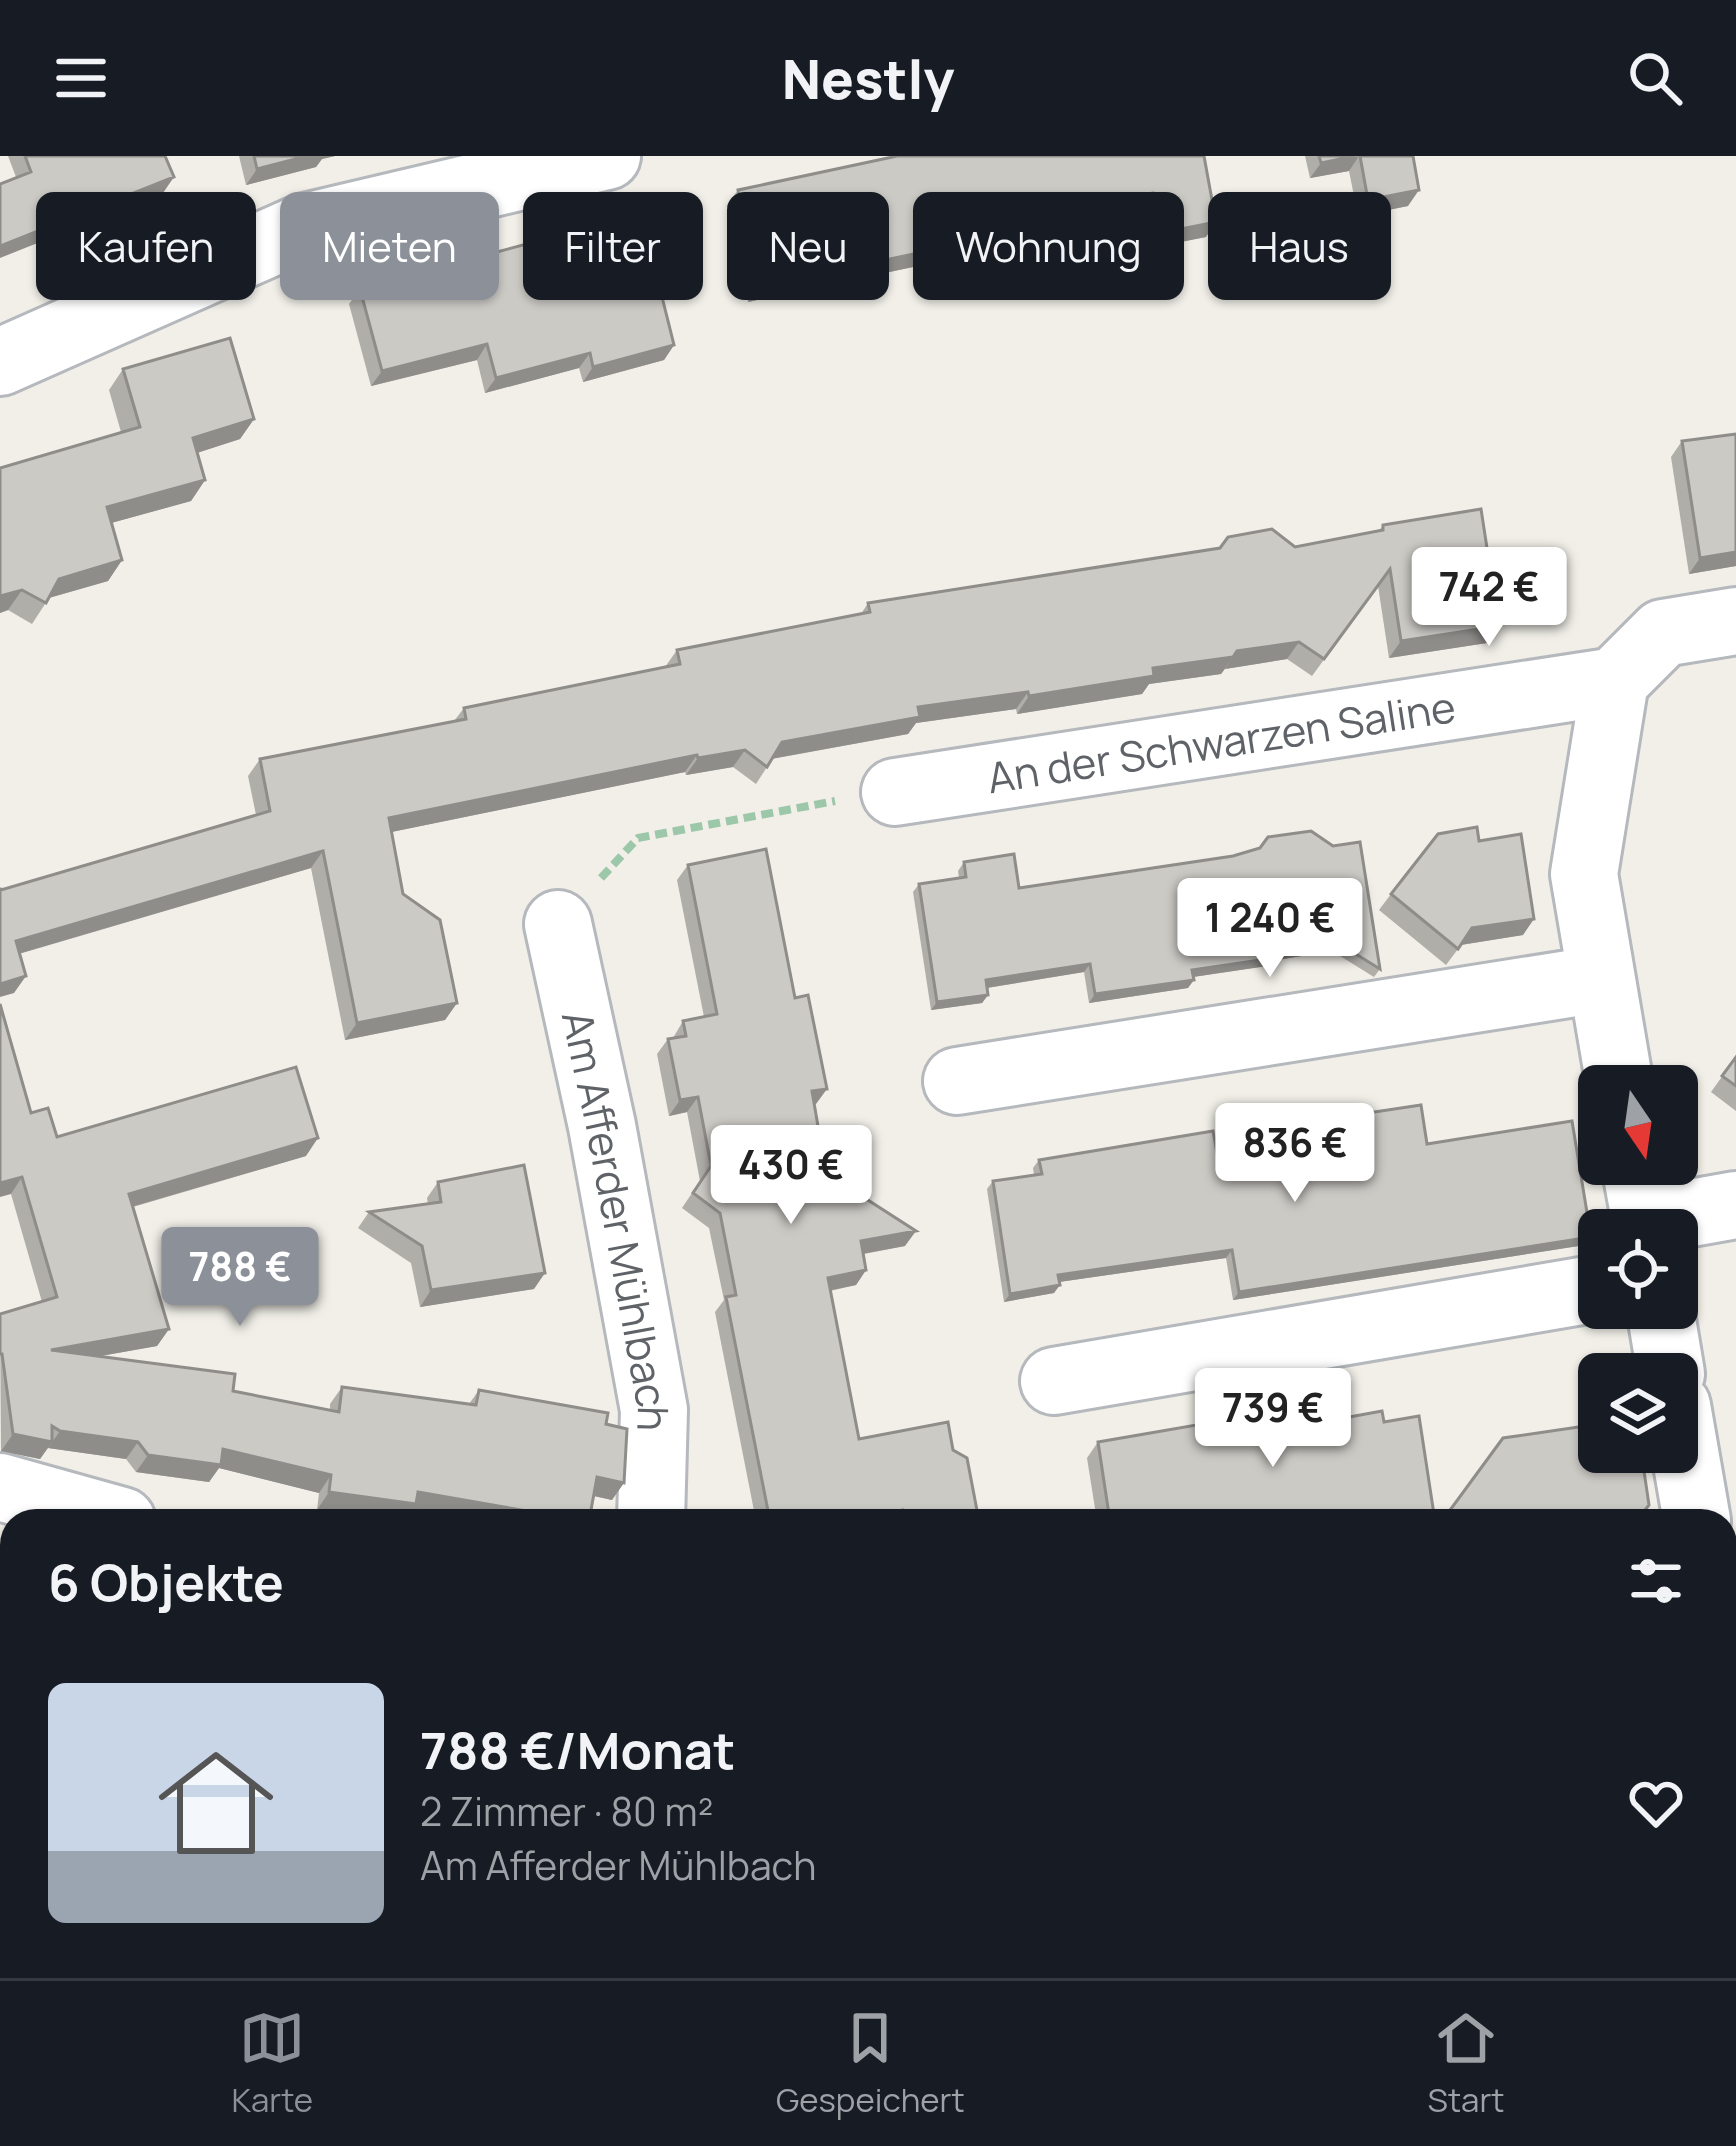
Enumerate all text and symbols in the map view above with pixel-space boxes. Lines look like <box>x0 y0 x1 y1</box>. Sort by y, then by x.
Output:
text: Nestly <box>782 41 954 115</box>
icon: menu <box>48 45 114 111</box>
icon: search <box>1622 45 1688 111</box>
chip: Kaufen <box>36 192 256 300</box>
chip: Mieten <box>280 192 499 300</box>
chip: Filter <box>523 192 703 300</box>
chip: Neu <box>727 192 889 300</box>
chip: Wohnung <box>913 192 1184 300</box>
chip: Haus <box>1208 192 1391 300</box>
pin: 742 € <box>1405 547 1573 649</box>
text: 742 € <box>1439 559 1539 613</box>
street label: An der Schwarzen Saline <box>983 677 1459 806</box>
pin: 1 240 € <box>1159 878 1381 980</box>
text: 1 240 € <box>1204 890 1336 944</box>
street label: Am Afferder Mühlbach <box>549 1005 683 1432</box>
north arrow <box>1578 1065 1698 1185</box>
map controls <box>1578 1065 1698 1473</box>
pin: 836 € <box>1211 1103 1379 1205</box>
text: 836 € <box>1242 1115 1348 1169</box>
pin: 430 € <box>707 1125 875 1227</box>
text: 430 € <box>738 1137 844 1191</box>
button: locate <box>1578 1209 1698 1329</box>
pin: 788 € <box>156 1227 324 1329</box>
text: 788 € <box>189 1239 292 1293</box>
button: layers <box>1578 1353 1698 1473</box>
pin: 739 € <box>1189 1368 1357 1470</box>
text: 739 € <box>1222 1380 1324 1434</box>
text: 6 Objekte <box>48 1547 284 1616</box>
icon: filters <box>1623 1548 1689 1614</box>
text: 788 €/Monat <box>420 1715 735 1784</box>
icon: home <box>144 1731 288 1875</box>
icon: heart <box>1623 1770 1689 1836</box>
text: 2 Zimmer · 80 m² <box>420 1784 713 1838</box>
text: Am Afferder Mühlbach <box>420 1838 816 1892</box>
tab: Karte <box>231 2005 313 2122</box>
tab: Gespeichert <box>776 2005 965 2122</box>
tab: Start <box>1428 2005 1505 2122</box>

